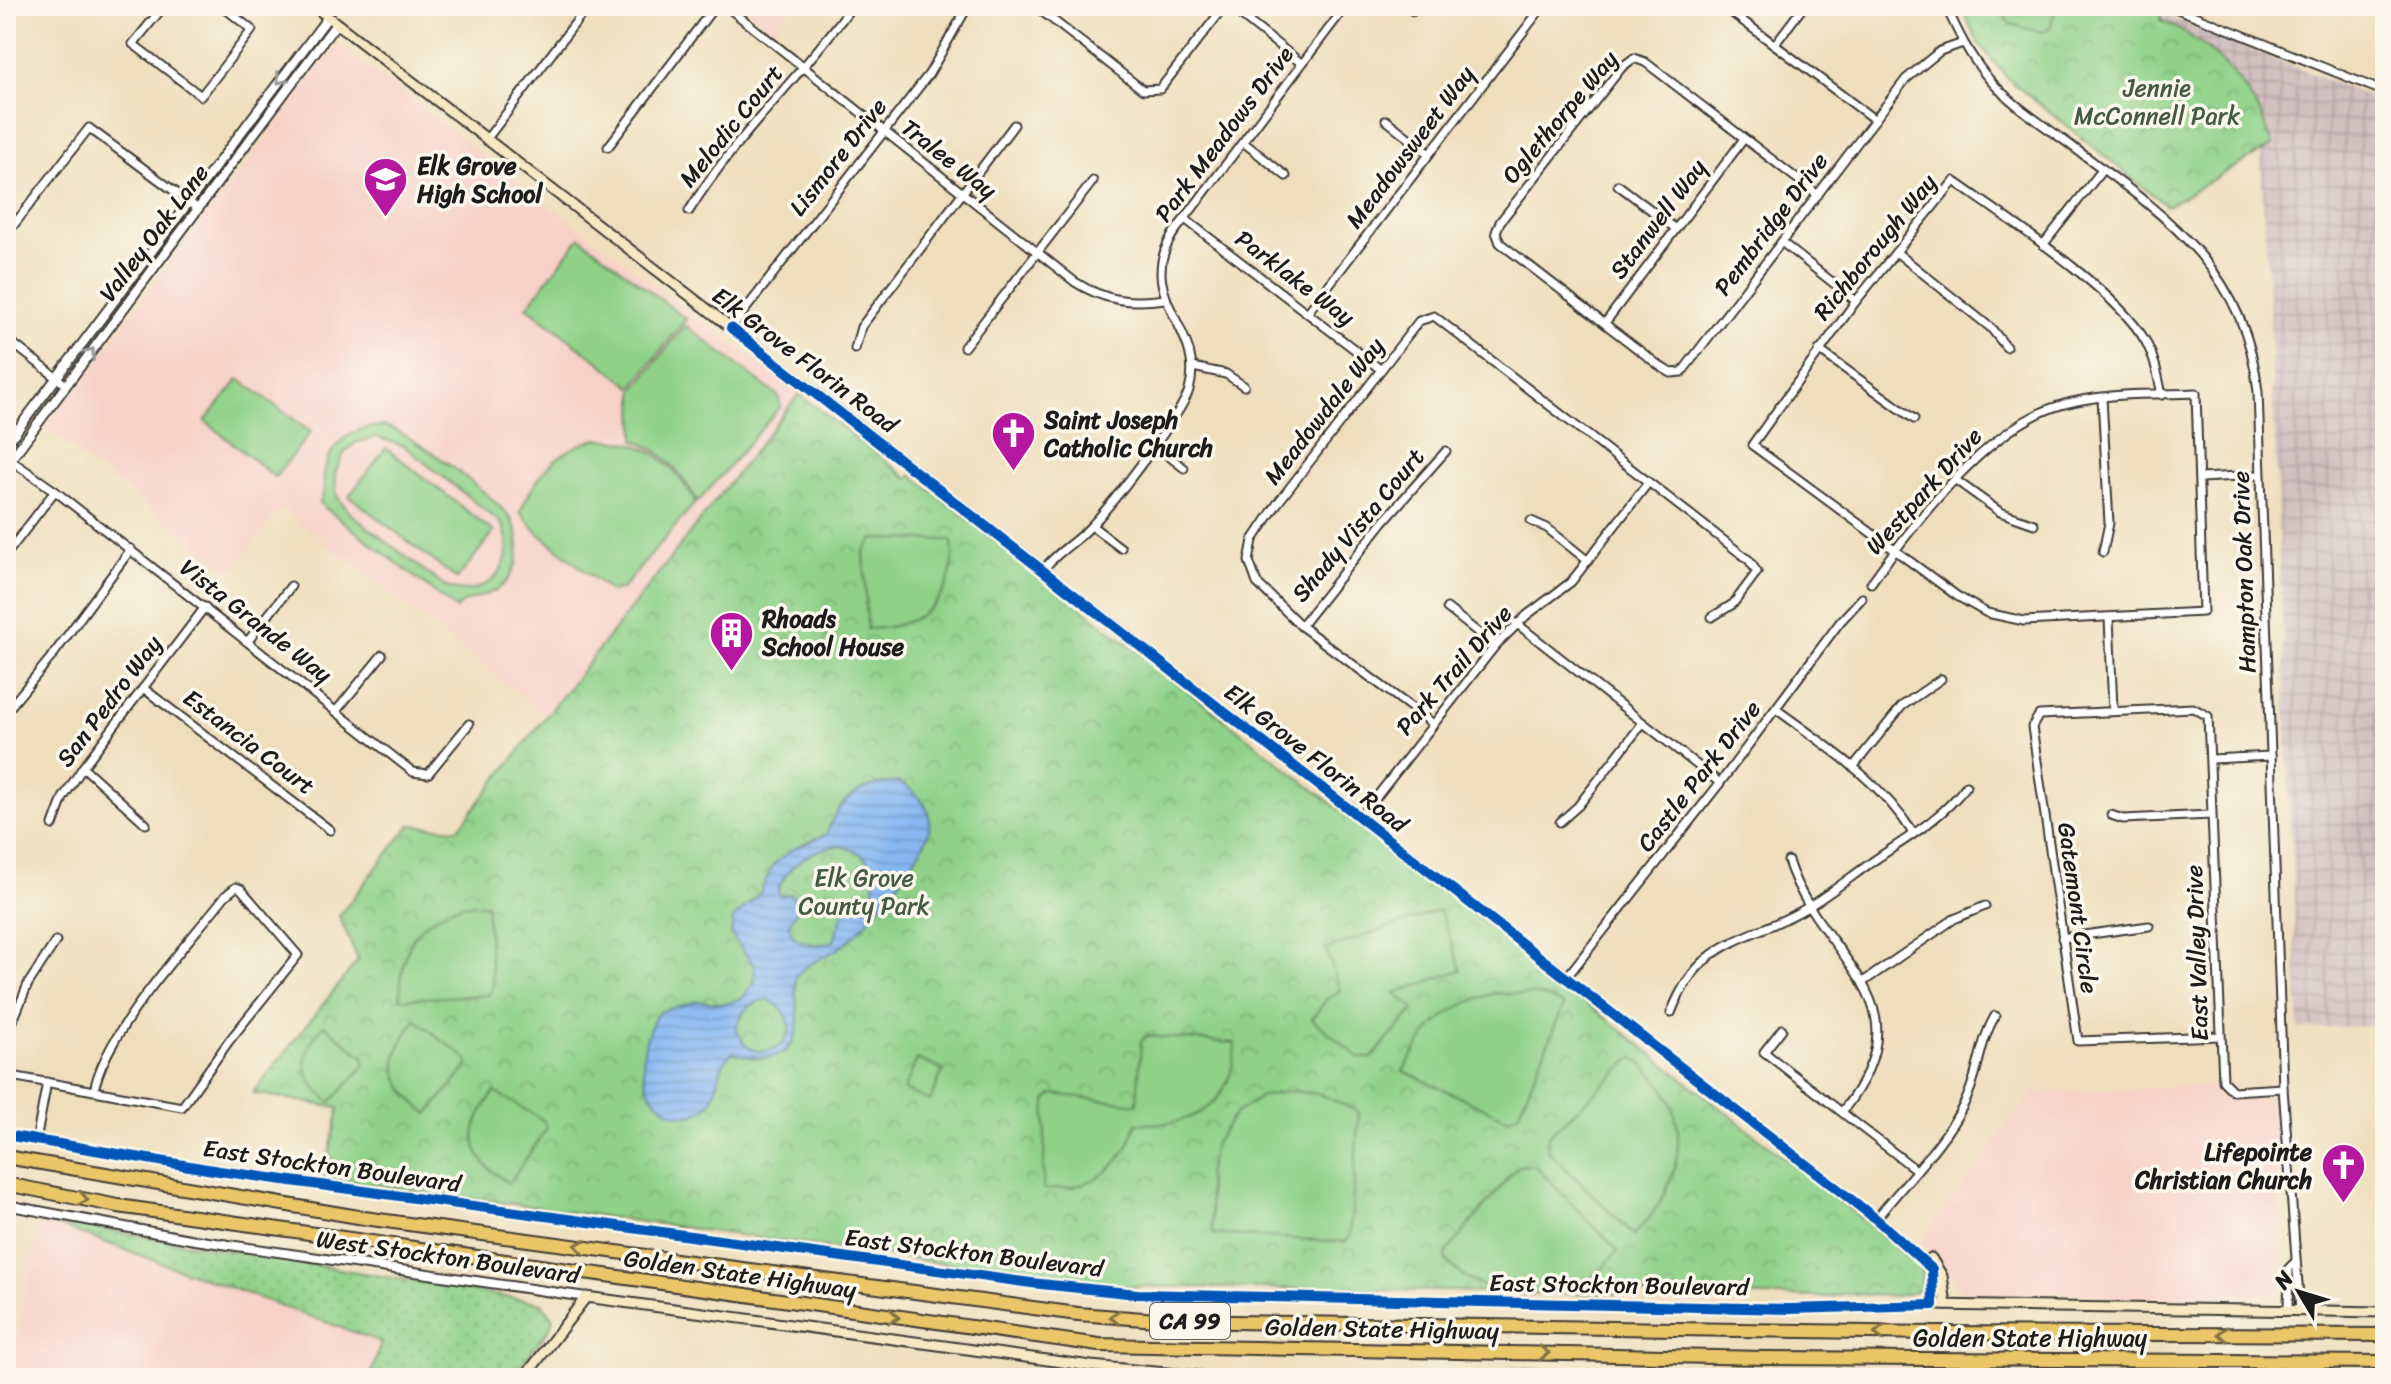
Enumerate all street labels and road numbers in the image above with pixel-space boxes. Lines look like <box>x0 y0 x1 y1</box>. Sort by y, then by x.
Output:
street label: Park Meadows Drive <box>1143 36 1305 232</box>
street label: Oglethorpe Way <box>1491 40 1629 194</box>
street label: Melodic Court <box>668 55 794 197</box>
street label: Meadowsweet Way <box>1334 56 1486 238</box>
street label: Lismore Drive <box>778 88 898 226</box>
street label: Tralee Way <box>892 108 1007 211</box>
street label: Pembridge Drive <box>1703 143 1839 305</box>
street label: Stanwell Way <box>1598 149 1718 288</box>
street label: Valley Oak Lane <box>88 155 220 311</box>
street label: Richborough Way <box>1802 164 1948 330</box>
street label: Parklake Way <box>1226 219 1365 338</box>
street label: Elk Grove Florin Road <box>703 276 908 445</box>
street label: Meadowdale Way <box>1253 327 1396 494</box>
street label: Westpark Drive <box>1855 417 1993 565</box>
street label: Shady Vista Court <box>1280 438 1436 612</box>
street label: Hampton Oak Drive <box>2219 470 2269 674</box>
street label: Vista Grande Way <box>170 548 342 695</box>
street label: Park Trail Drive <box>1385 595 1523 745</box>
street label: San Pedro Way <box>45 625 173 776</box>
street label: Elk Grove Florin Road <box>1215 672 1419 845</box>
street label: Estancia Court <box>174 678 324 806</box>
street label: Castle Park Drive <box>1626 691 1772 861</box>
street label: Gatemont Circle <box>2045 820 2111 996</box>
street label: East Valley Drive <box>2173 864 2221 1042</box>
street label: East Stockton Boulevard <box>200 1127 465 1205</box>
street label: East Stockton Boulevard <box>842 1216 1107 1290</box>
street label: West Stockton Boulevard <box>314 1218 584 1296</box>
street label: Golden State Highway <box>621 1237 860 1311</box>
street label: East Stockton Boulevard <box>1489 1262 1751 1308</box>
road number: CA 99 <box>1150 1303 1230 1339</box>
street label: Golden State Highway <box>1265 1306 1500 1352</box>
street label: Golden State Highway <box>1913 1317 2148 1359</box>

